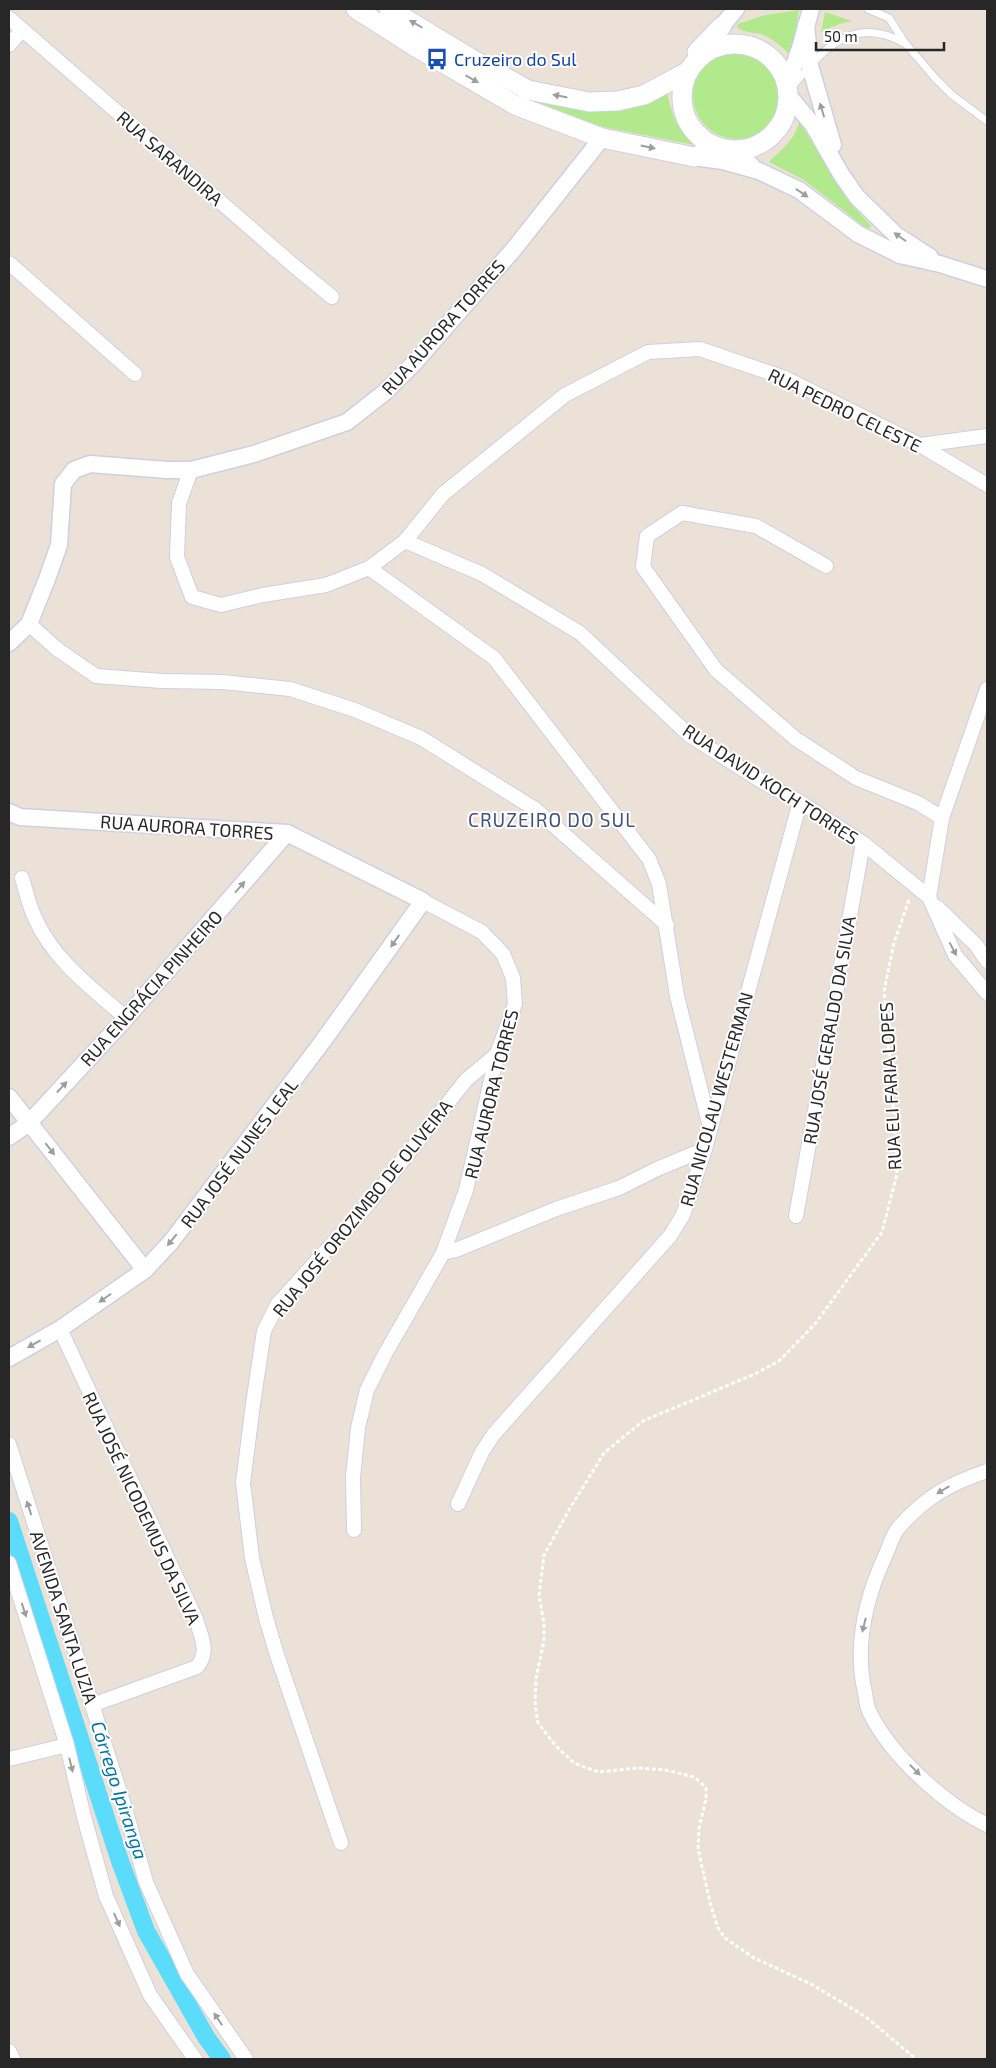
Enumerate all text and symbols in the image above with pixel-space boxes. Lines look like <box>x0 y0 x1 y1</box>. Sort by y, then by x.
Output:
one-way arrow <box>409 20 422 29</box>
scale bar <box>816 20 944 52</box>
text: 50 m <box>824 27 858 45</box>
bus stop icon: Cruzeiro do Sul <box>424 46 450 72</box>
place label: Cruzeiro do Sul <box>454 48 577 70</box>
one-way arrow <box>465 75 479 84</box>
one-way arrow <box>551 92 567 100</box>
one-way arrow <box>818 103 826 118</box>
street label: RUA SARANDIRA <box>113 106 228 210</box>
one-way arrow <box>640 144 656 152</box>
one-way arrow <box>795 188 808 198</box>
one-way arrow <box>893 232 906 242</box>
street label: RUA AURORA TORRES <box>377 255 509 399</box>
street label: RUA PEDRO CELESTE <box>765 363 925 457</box>
street label: RUA DAVID KOCH TORRES <box>679 719 863 849</box>
district label: CRUZEIRO DO SUL <box>468 808 636 831</box>
street label: RUA AURORA TORRES <box>100 810 274 844</box>
one-way arrow <box>234 882 246 894</box>
street label: RUA ENGRÁCIA PINHEIRO <box>75 906 227 1070</box>
street label: RUA JOSÉ GERALDO DA SILVA <box>798 913 860 1146</box>
one-way arrow <box>390 934 400 948</box>
one-way arrow <box>949 942 957 957</box>
street label: RUA NICOLAU WESTERMAN <box>675 989 757 1209</box>
street label: RUA ELI FARIA LOPES <box>875 1001 905 1171</box>
street label: RUA AURORA TORRES <box>459 1007 523 1181</box>
street label: RUA JOSÉ NUNES LEAL <box>176 1074 302 1232</box>
one-way arrow <box>56 1082 68 1094</box>
street label: RUA JOSÉ OROZIMBO DE OLIVEIRA <box>268 1094 457 1321</box>
one-way arrow <box>44 1142 55 1155</box>
one-way arrow <box>167 1233 178 1246</box>
one-way arrow <box>98 1293 112 1303</box>
one-way arrow <box>28 1339 41 1348</box>
street label: RUA JOSÉ NICODEMUS DA SILVA <box>78 1388 206 1628</box>
one-way arrow <box>936 1485 949 1494</box>
one-way arrow <box>25 1500 33 1515</box>
street label: AVENIDA SANTA LUZIA <box>26 1528 103 1707</box>
one-way arrow <box>20 1602 28 1617</box>
one-way arrow <box>860 1617 868 1633</box>
water label: Córrego Ipiranga <box>87 1718 153 1862</box>
one-way arrow <box>67 1757 75 1772</box>
one-way arrow <box>908 1764 920 1776</box>
one-way arrow <box>114 1913 122 1927</box>
one-way arrow <box>213 2013 223 2026</box>

